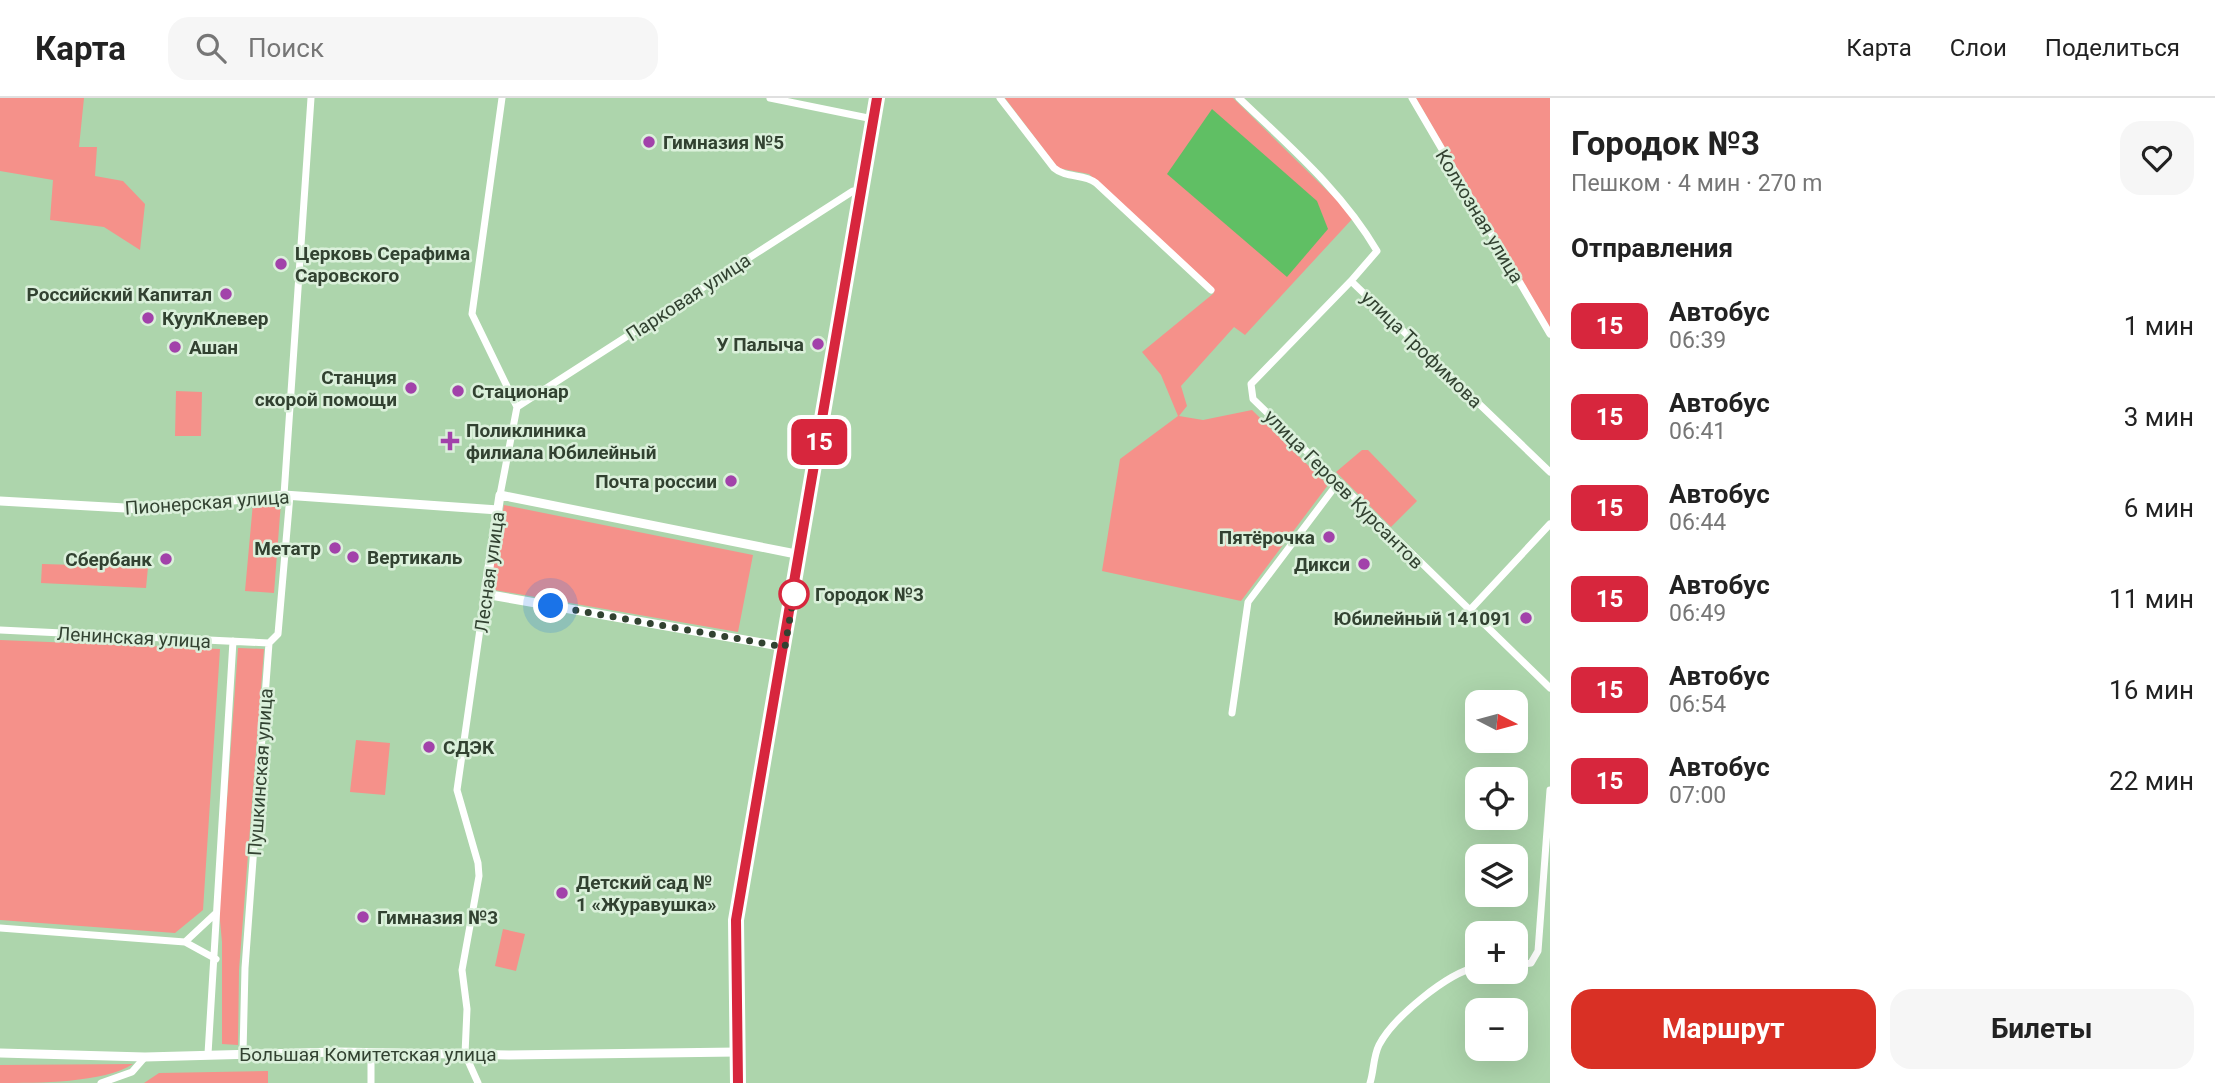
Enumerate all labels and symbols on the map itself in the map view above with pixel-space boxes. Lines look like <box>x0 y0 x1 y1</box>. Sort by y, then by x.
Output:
place label: Гимназия №5 <box>663 131 784 154</box>
marker: Гимназия №5 <box>641 134 657 150</box>
street label: Колхозная улица <box>1431 145 1529 287</box>
place label: Церковь Серафима Саровского <box>295 242 470 287</box>
street label: Парковая улица <box>622 249 755 346</box>
marker: Церковь Серафима Саровского <box>273 256 289 272</box>
place label: Российский Капитал <box>27 283 212 306</box>
marker: Российский Капитал <box>218 286 234 302</box>
street label: улица Трофимова <box>1356 286 1487 413</box>
place label: КуулКлевер <box>162 307 269 330</box>
marker: КуулКлевер <box>140 310 156 326</box>
place label: У Палыча <box>716 333 804 356</box>
place label: Ашан <box>189 336 238 359</box>
marker: У Палыча <box>810 336 826 352</box>
marker: Ашан <box>167 339 183 355</box>
place label: Станция скорой помощи <box>255 366 397 411</box>
marker: Станция скорой помощи <box>403 380 419 396</box>
place label: Стационар <box>472 380 569 403</box>
marker: Стационар <box>450 383 466 399</box>
street label: улица Героев Курсантов <box>1259 405 1428 574</box>
place label: Поликлиника филиала Юбилейный <box>466 419 657 464</box>
line badge: 15 <box>788 419 850 465</box>
marker: Поликлиника филиала Юбилейный <box>440 431 460 451</box>
place label: Почта россии <box>595 470 717 493</box>
marker: Почта россии <box>723 473 739 489</box>
street label: Пионерская улица <box>124 485 290 520</box>
street label: Лесная улица <box>470 510 509 634</box>
place label: Пятёрочка <box>1219 526 1315 549</box>
marker: Пятёрочка <box>1321 529 1337 545</box>
place label: Метатр <box>254 537 321 560</box>
marker: Метатр <box>327 540 343 556</box>
place label: Вертикаль <box>367 546 463 569</box>
place label: Сбербанк <box>65 548 152 571</box>
marker: Вертикаль <box>345 549 361 565</box>
marker: Сбербанк <box>158 551 174 567</box>
place label: Дикси <box>1294 553 1350 576</box>
marker: Дикси <box>1356 556 1372 572</box>
marker: Городок №3 <box>779 579 809 609</box>
place label: Городок №3 <box>815 583 924 606</box>
your location <box>533 588 568 623</box>
place label: Юбилейный 141091 <box>1333 607 1512 630</box>
marker: Юбилейный 141091 <box>1518 610 1534 626</box>
street label: Ленинская улица <box>56 622 212 653</box>
street label: Пушкинская улица <box>243 687 278 857</box>
north arrow <box>1465 690 1528 752</box>
place label: СДЭК <box>443 736 495 759</box>
marker: СДЭК <box>421 739 437 755</box>
place label: Детский сад № 1 «Журавушка» <box>576 871 717 916</box>
marker: Детский сад № 1 «Журавушка» <box>554 885 570 901</box>
place label: Гимназия №3 <box>377 906 498 929</box>
marker: Гимназия №3 <box>355 909 371 925</box>
street label: Большая Комитетская улица <box>239 1043 497 1066</box>

